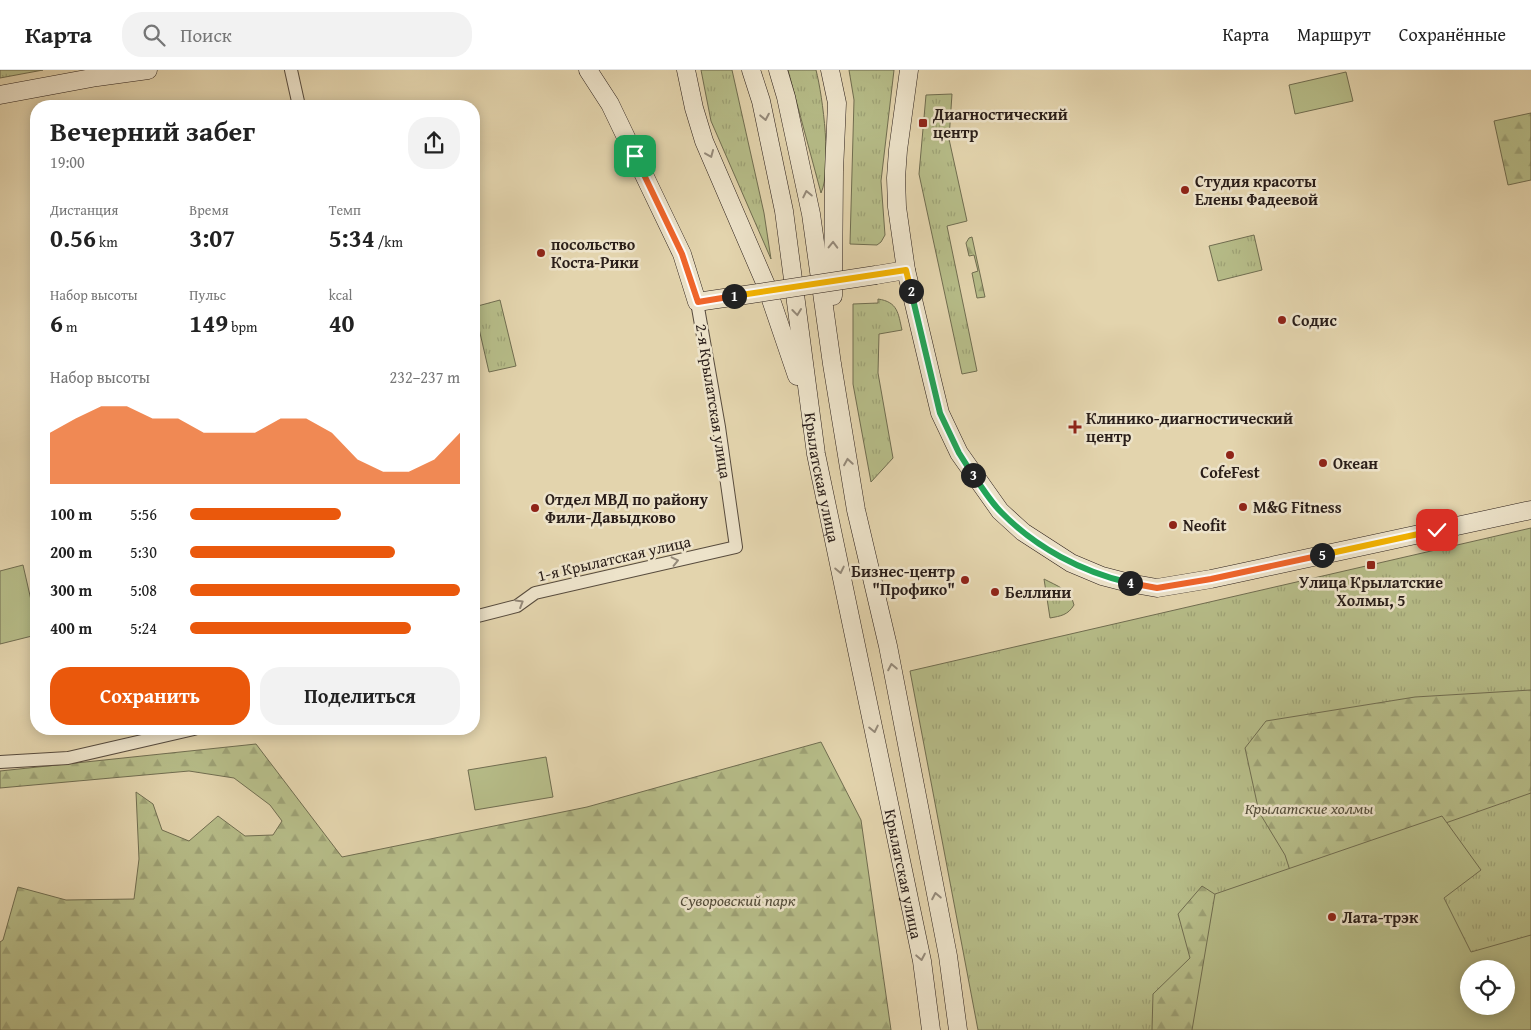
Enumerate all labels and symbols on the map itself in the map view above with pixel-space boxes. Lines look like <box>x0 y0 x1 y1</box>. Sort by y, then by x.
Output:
place label: Диагностический центр <box>932 102 1068 144</box>
one-way arrow <box>759 112 769 121</box>
marker: Диагностический центр <box>917 117 929 129</box>
pin <box>614 135 656 177</box>
one-way arrow <box>704 150 714 158</box>
place label: Студия красоты Елены Фадеевой <box>1195 169 1318 211</box>
marker: Студия красоты Елены Фадеевой <box>1179 184 1191 196</box>
one-way arrow <box>802 190 813 199</box>
place label: посольство Коста-Рики <box>551 232 639 274</box>
one-way arrow <box>828 241 838 248</box>
marker: посольство Коста-Рики <box>535 247 547 259</box>
pin: 2 <box>898 278 924 304</box>
pin: 1 <box>722 284 746 308</box>
one-way arrow <box>791 308 802 316</box>
place label: Содис <box>1292 308 1337 332</box>
marker: Содис <box>1276 314 1288 326</box>
street label: 2-я Крылатская улица <box>690 322 738 481</box>
place label: Клинико-диагностический центр <box>1086 406 1293 448</box>
street label: Крылатская улица <box>799 411 846 545</box>
marker: Клинико-диагностический центр <box>1068 420 1082 434</box>
marker: CofeFest <box>1224 449 1236 461</box>
place label: Океан <box>1333 451 1378 475</box>
one-way arrow <box>844 457 854 466</box>
marker: Океан <box>1317 457 1329 469</box>
place label: CofeFest <box>1200 460 1260 484</box>
pin: 3 <box>960 462 986 488</box>
place label: Отдел МВД по району Фили-Давыдково <box>545 487 708 529</box>
place label: M&G Fitness <box>1253 495 1342 519</box>
marker: M&G Fitness <box>1237 501 1249 513</box>
marker: Отдел МВД по району Фили-Давыдково <box>529 502 541 514</box>
pin <box>1416 509 1458 551</box>
place label: Neofit <box>1183 513 1227 537</box>
marker: Neofit <box>1167 519 1179 531</box>
street label: 1-я Крылатская улица <box>535 529 693 587</box>
pin: 5 <box>1310 542 1334 568</box>
one-way arrow <box>671 556 680 567</box>
place label: Бизнес-центр "Профико" <box>851 559 955 601</box>
marker: Улица Крылатские Холмы, 5 <box>1365 559 1377 571</box>
one-way arrow <box>835 566 845 575</box>
pin: 4 <box>1118 570 1142 596</box>
place label: Улица Крылатские Холмы, 5 <box>1299 570 1443 612</box>
marker: Бизнес-центр "Профико" <box>959 574 971 586</box>
place label: Беллини <box>1005 580 1071 604</box>
marker: Беллини <box>989 586 1001 598</box>
one-way arrow <box>515 600 524 610</box>
one-way arrow <box>887 663 898 672</box>
one-way arrow <box>868 725 878 734</box>
park label: Крылатские холмы <box>1245 796 1373 820</box>
street label: Крылатская улица <box>879 807 929 941</box>
park label: Суворовский парк <box>680 888 796 912</box>
one-way arrow <box>931 891 942 900</box>
place label: Лата-трэк <box>1342 905 1419 929</box>
marker: Лата-трэк <box>1326 911 1338 923</box>
one-way arrow <box>915 953 925 961</box>

